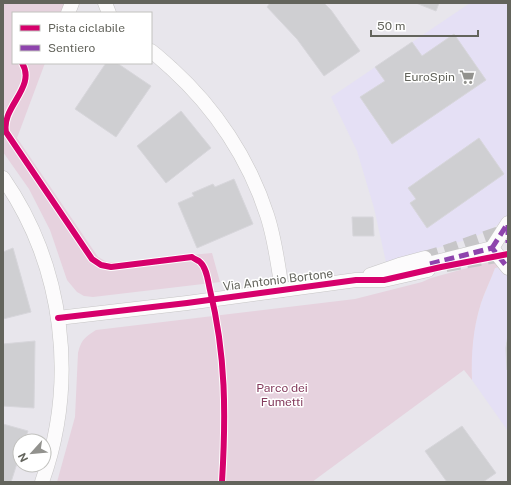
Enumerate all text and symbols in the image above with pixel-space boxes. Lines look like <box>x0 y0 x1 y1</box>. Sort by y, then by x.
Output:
legend <box>12 12 152 64</box>
scale bar <box>371 12 478 38</box>
text: 50 m <box>377 19 405 33</box>
text: Pista ciclabile <box>48 21 125 35</box>
text: Sentiero <box>48 41 96 55</box>
supermarket icon: EuroSpin <box>458 68 476 86</box>
place label: EuroSpin <box>404 70 455 84</box>
street label: Via Antonio Bortone <box>222 266 334 294</box>
park label: Parco dei Fumetti <box>256 381 308 409</box>
north arrow <box>12 433 52 473</box>
text: N <box>16 451 30 464</box>

